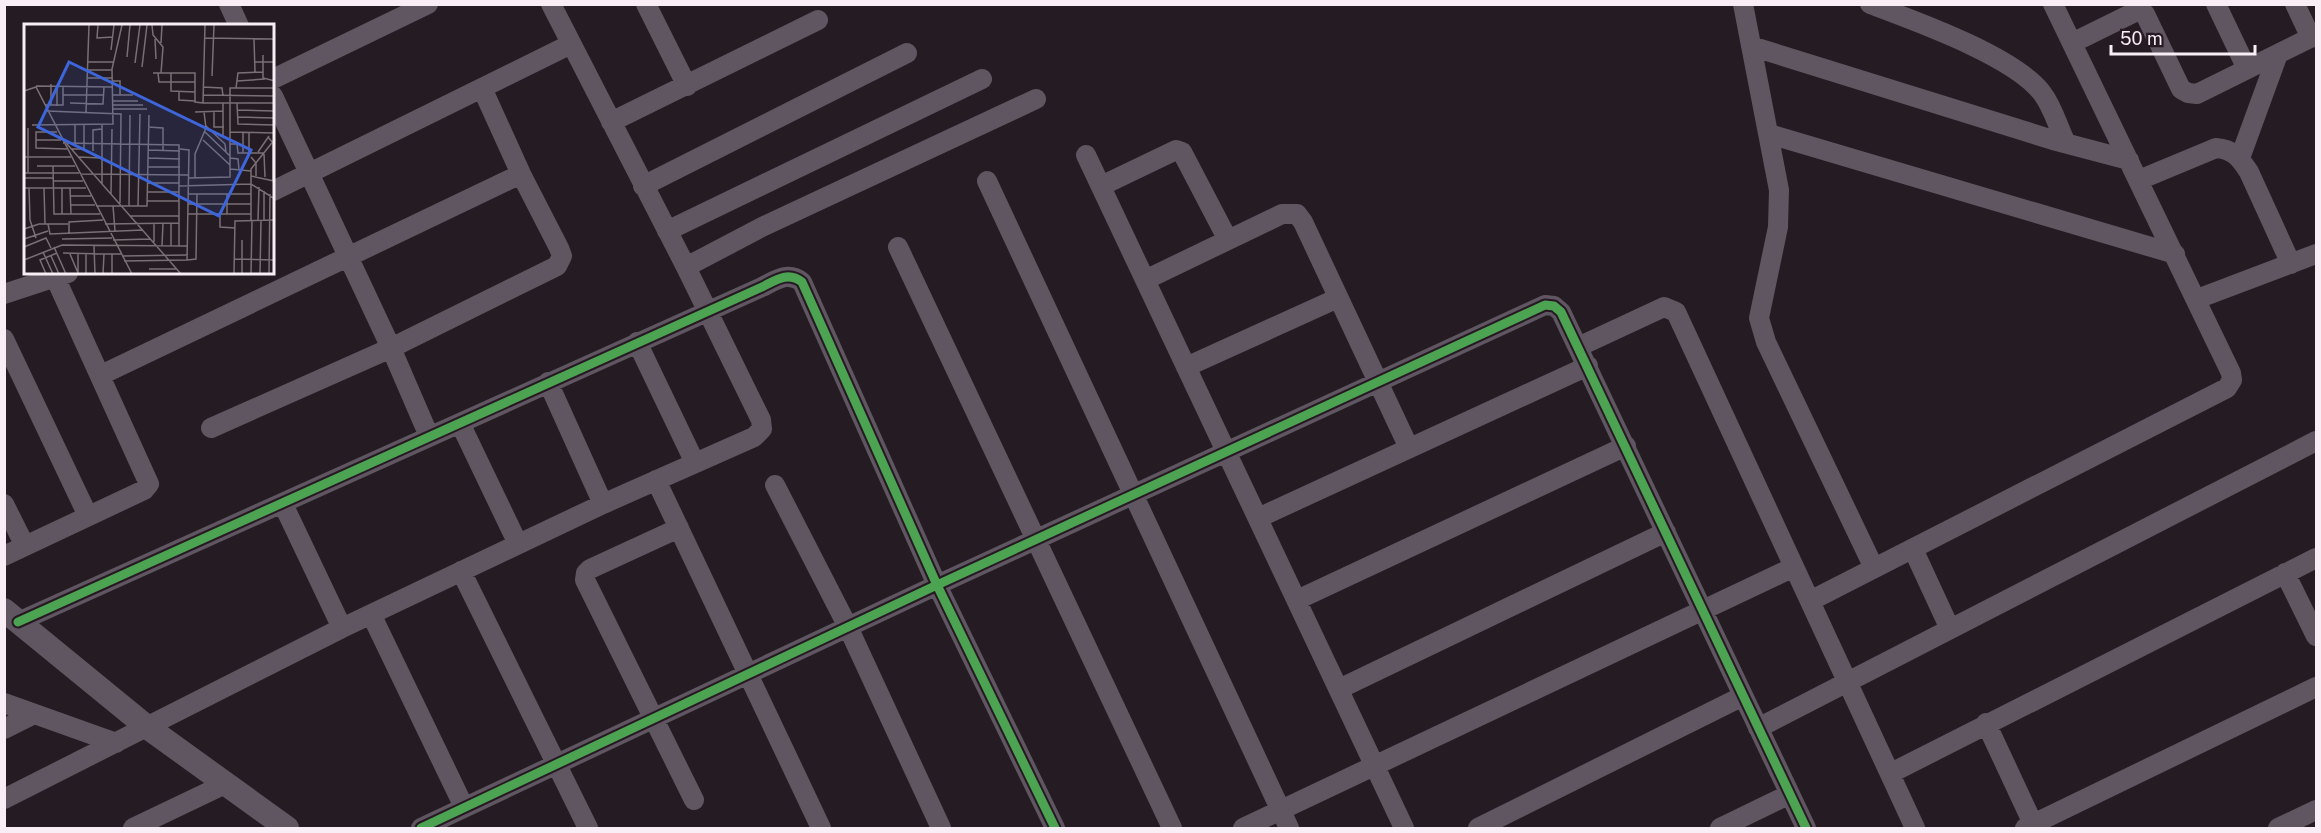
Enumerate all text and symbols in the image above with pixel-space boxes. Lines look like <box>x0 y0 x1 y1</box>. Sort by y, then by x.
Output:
scale bar <box>2111 18 2255 56</box>
inset map <box>24 24 274 274</box>
text: 50 m <box>2120 28 2163 49</box>

